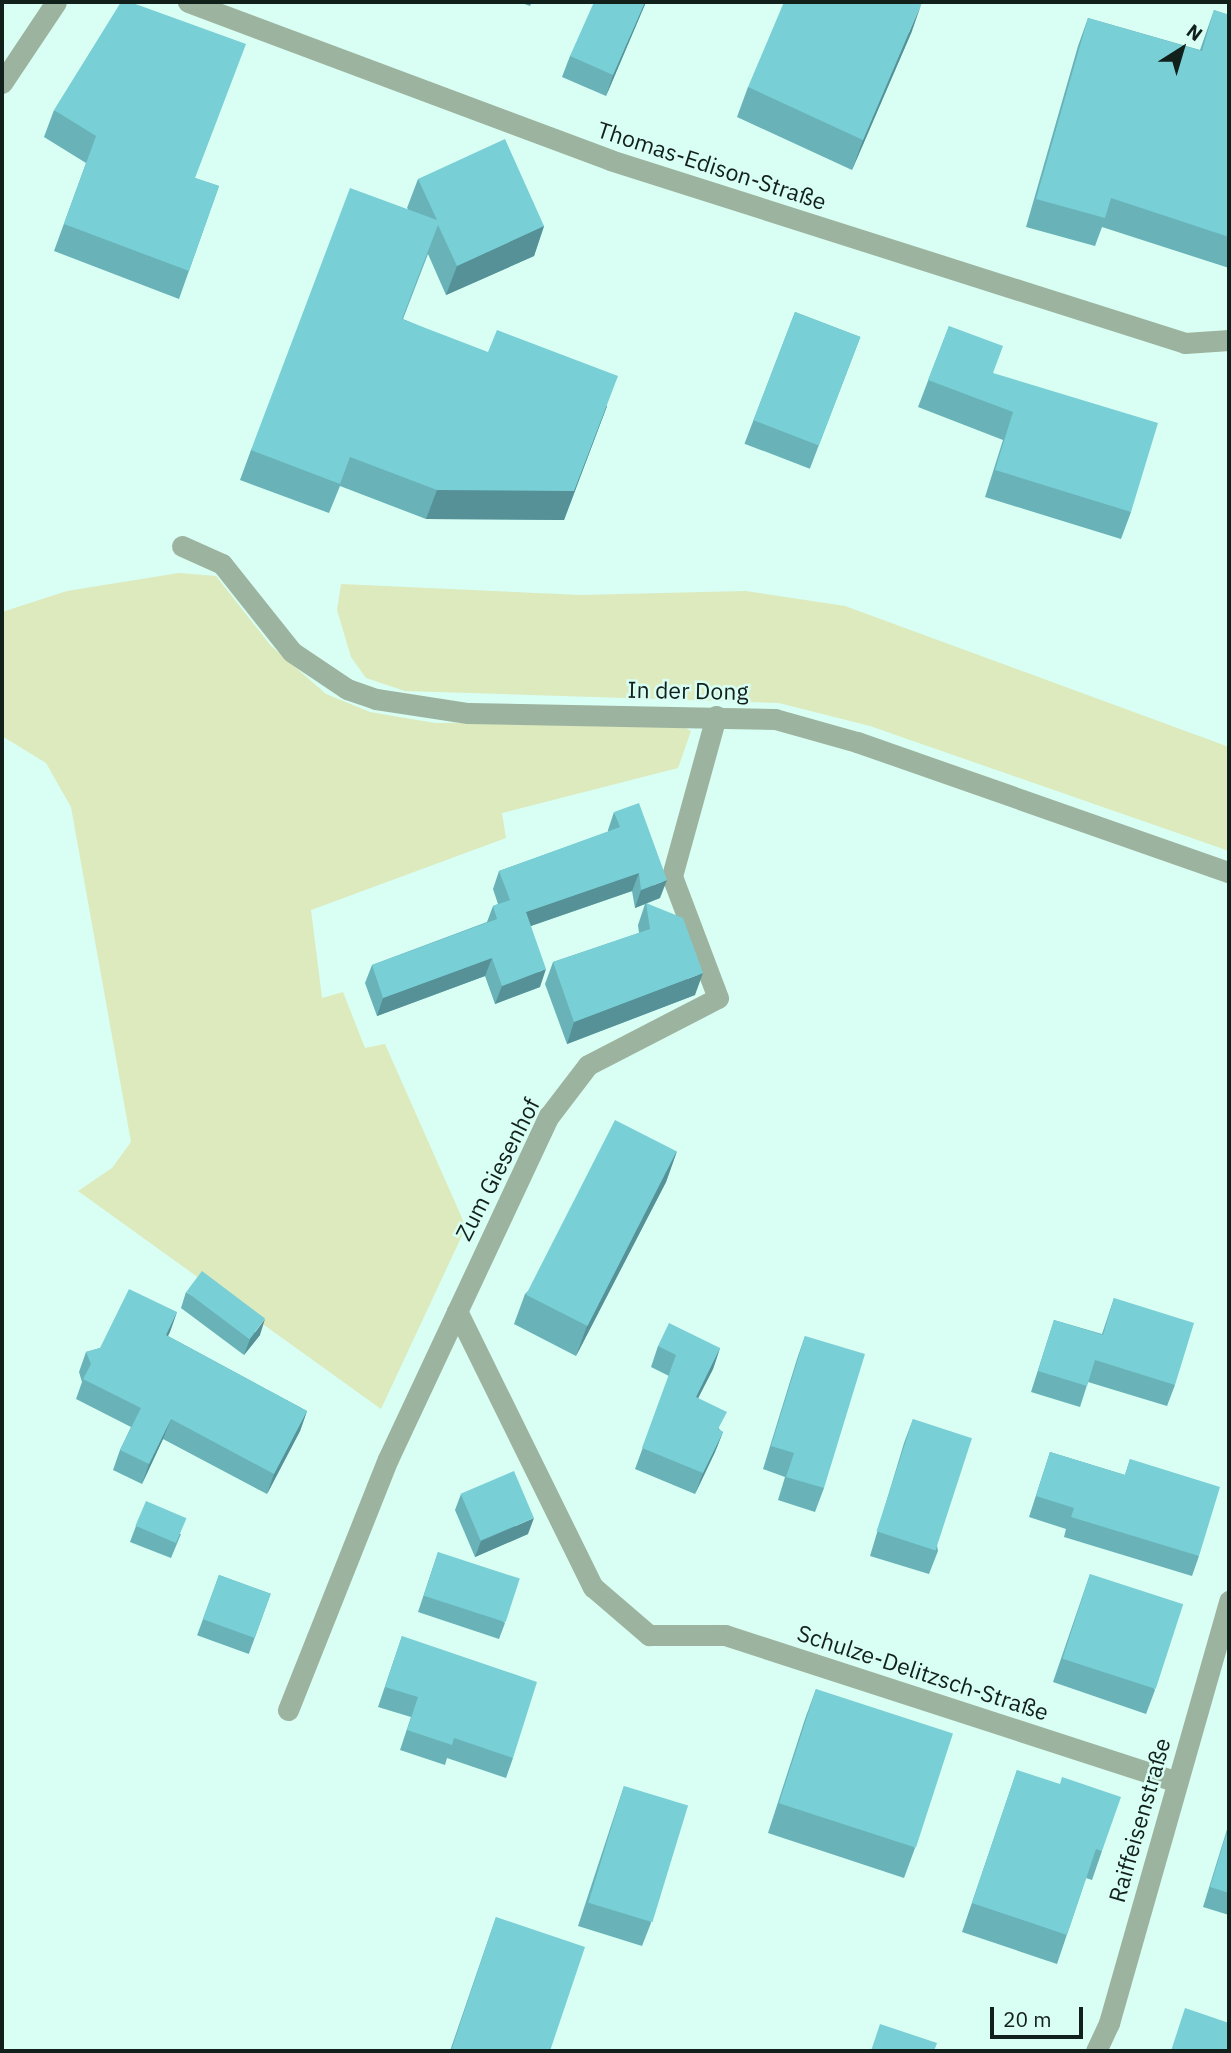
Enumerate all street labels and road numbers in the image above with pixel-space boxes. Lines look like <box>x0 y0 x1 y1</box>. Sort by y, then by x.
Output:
street label: Thomas-Edison-Straße <box>594 115 830 215</box>
street label: In der Dong <box>627 675 749 705</box>
street label: Zum Giesenhof <box>449 1093 545 1245</box>
street label: Schulze-Delitzsch-Straße <box>794 1618 1052 1726</box>
street label: Raiffeisenstraße <box>1102 1735 1176 1905</box>

